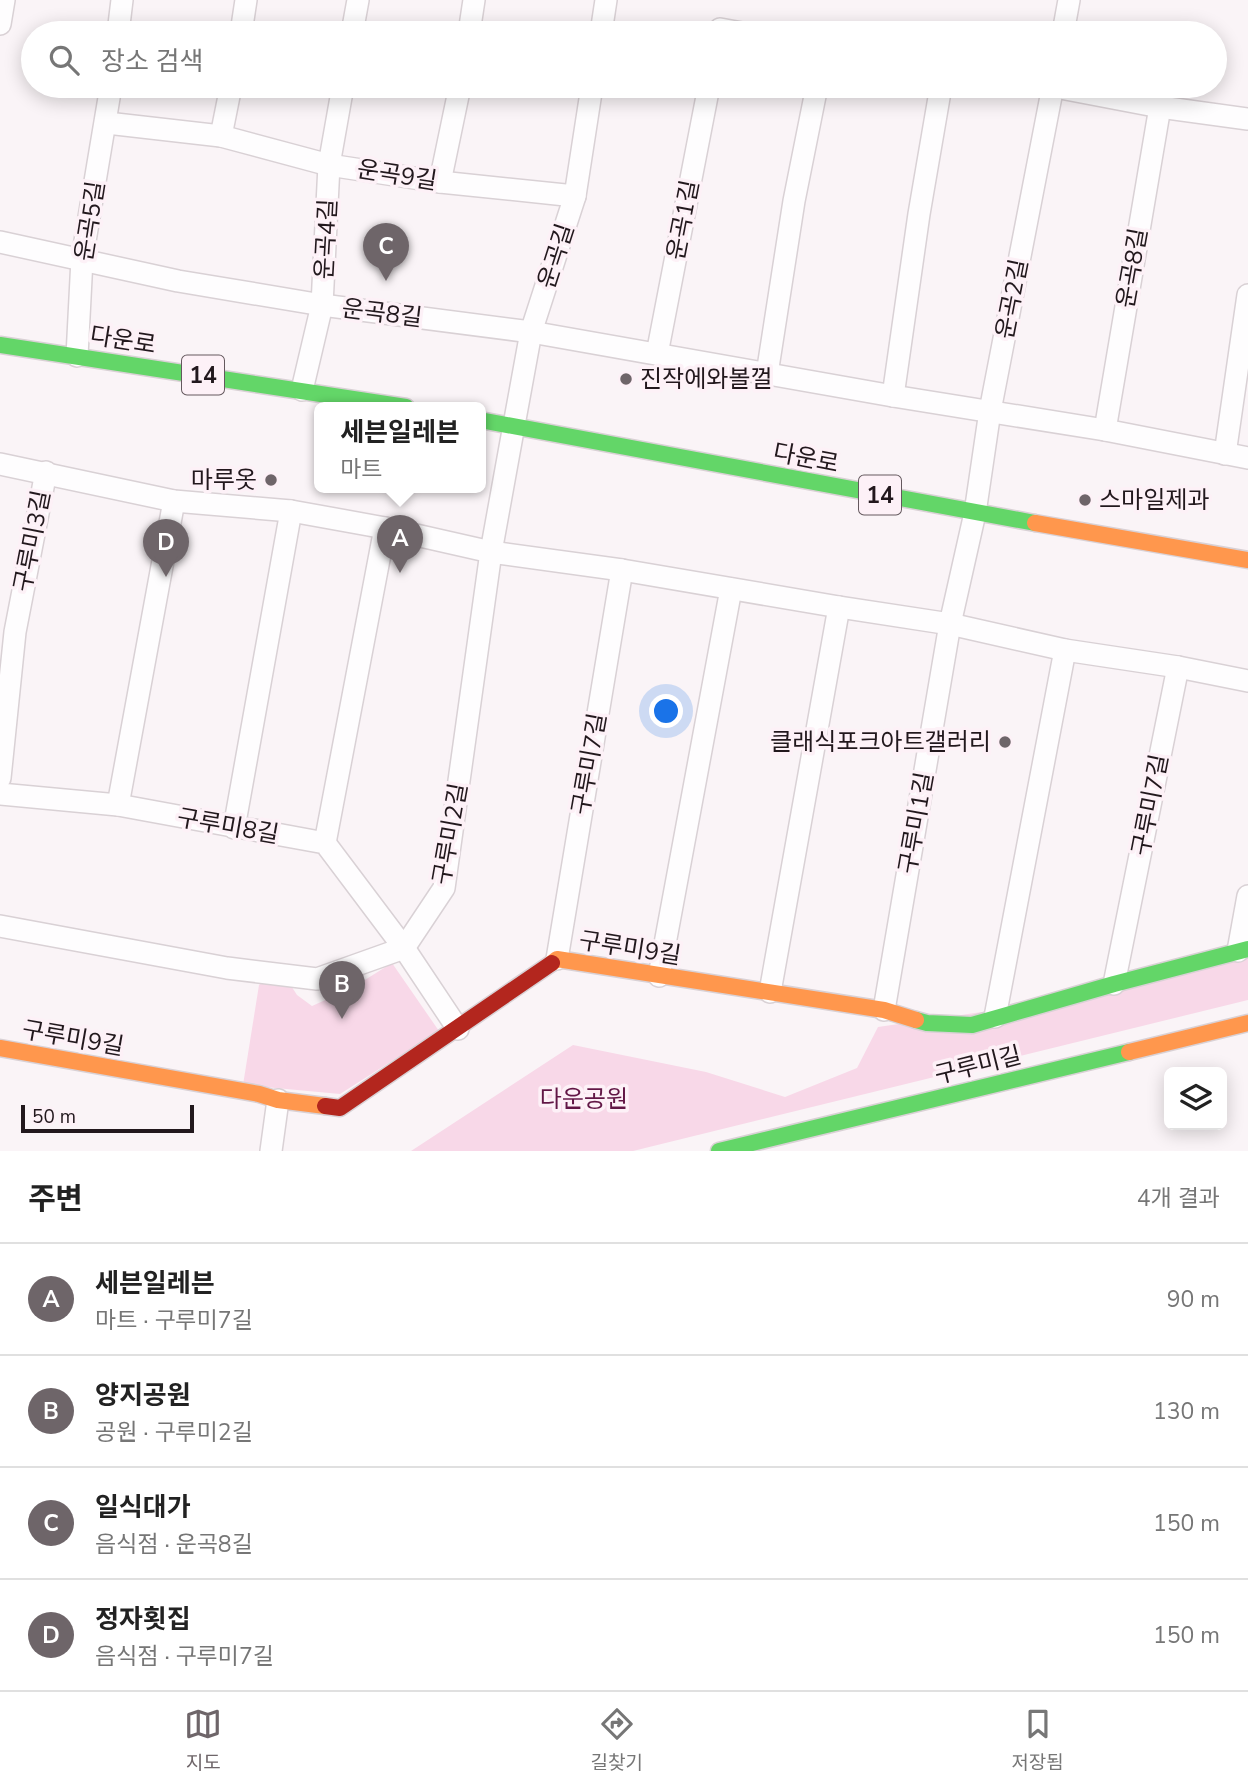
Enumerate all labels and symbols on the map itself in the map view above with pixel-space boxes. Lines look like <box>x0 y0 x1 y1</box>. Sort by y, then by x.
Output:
street label: 운곡9길 <box>355 153 439 197</box>
street label: 운곡1길 <box>660 177 706 263</box>
street label: 운곡5길 <box>68 179 112 263</box>
street label: 운곡4길 <box>308 198 344 280</box>
street label: 운곡길 <box>531 220 581 292</box>
pin: C <box>363 223 409 281</box>
street label: 운곡8길 <box>1109 226 1155 310</box>
street label: 운곡2길 <box>989 256 1035 342</box>
street label: 운곡8길 <box>340 292 424 334</box>
street label: 다운로 <box>88 319 158 361</box>
road number: 14 <box>182 356 224 394</box>
place label: 진작에와볼껄 <box>640 363 772 395</box>
marker: 진작에와볼껄 <box>618 371 634 387</box>
street label: 다운로 <box>770 436 842 480</box>
place label: 마루옷 <box>191 464 257 496</box>
marker: 마루옷 <box>263 472 279 488</box>
road number: 14 <box>859 475 901 514</box>
place label: 스마일제과 <box>1099 484 1209 516</box>
street label: 구루미3길 <box>6 488 58 594</box>
marker: 스마일제과 <box>1077 492 1093 508</box>
pin: A <box>377 515 423 573</box>
pin: D <box>143 519 189 577</box>
your location <box>649 694 683 728</box>
street label: 구루미7길 <box>564 711 614 817</box>
place label: 클래식포크아트갤러리 <box>770 726 991 758</box>
marker: 클래식포크아트갤러리 <box>997 734 1013 750</box>
street label: 구루미7길 <box>1124 752 1176 858</box>
street label: 구루미1길 <box>891 770 941 876</box>
street label: 구루미2길 <box>425 781 475 887</box>
street label: 구루미8길 <box>175 801 281 851</box>
street label: 구루미9길 <box>577 924 683 972</box>
pin: B <box>319 961 365 1019</box>
street label: 구루미9길 <box>20 1013 126 1063</box>
street label: 구루미길 <box>931 1039 1025 1091</box>
park label: 다운공원 <box>540 1083 628 1115</box>
scale bar <box>21 1102 194 1134</box>

